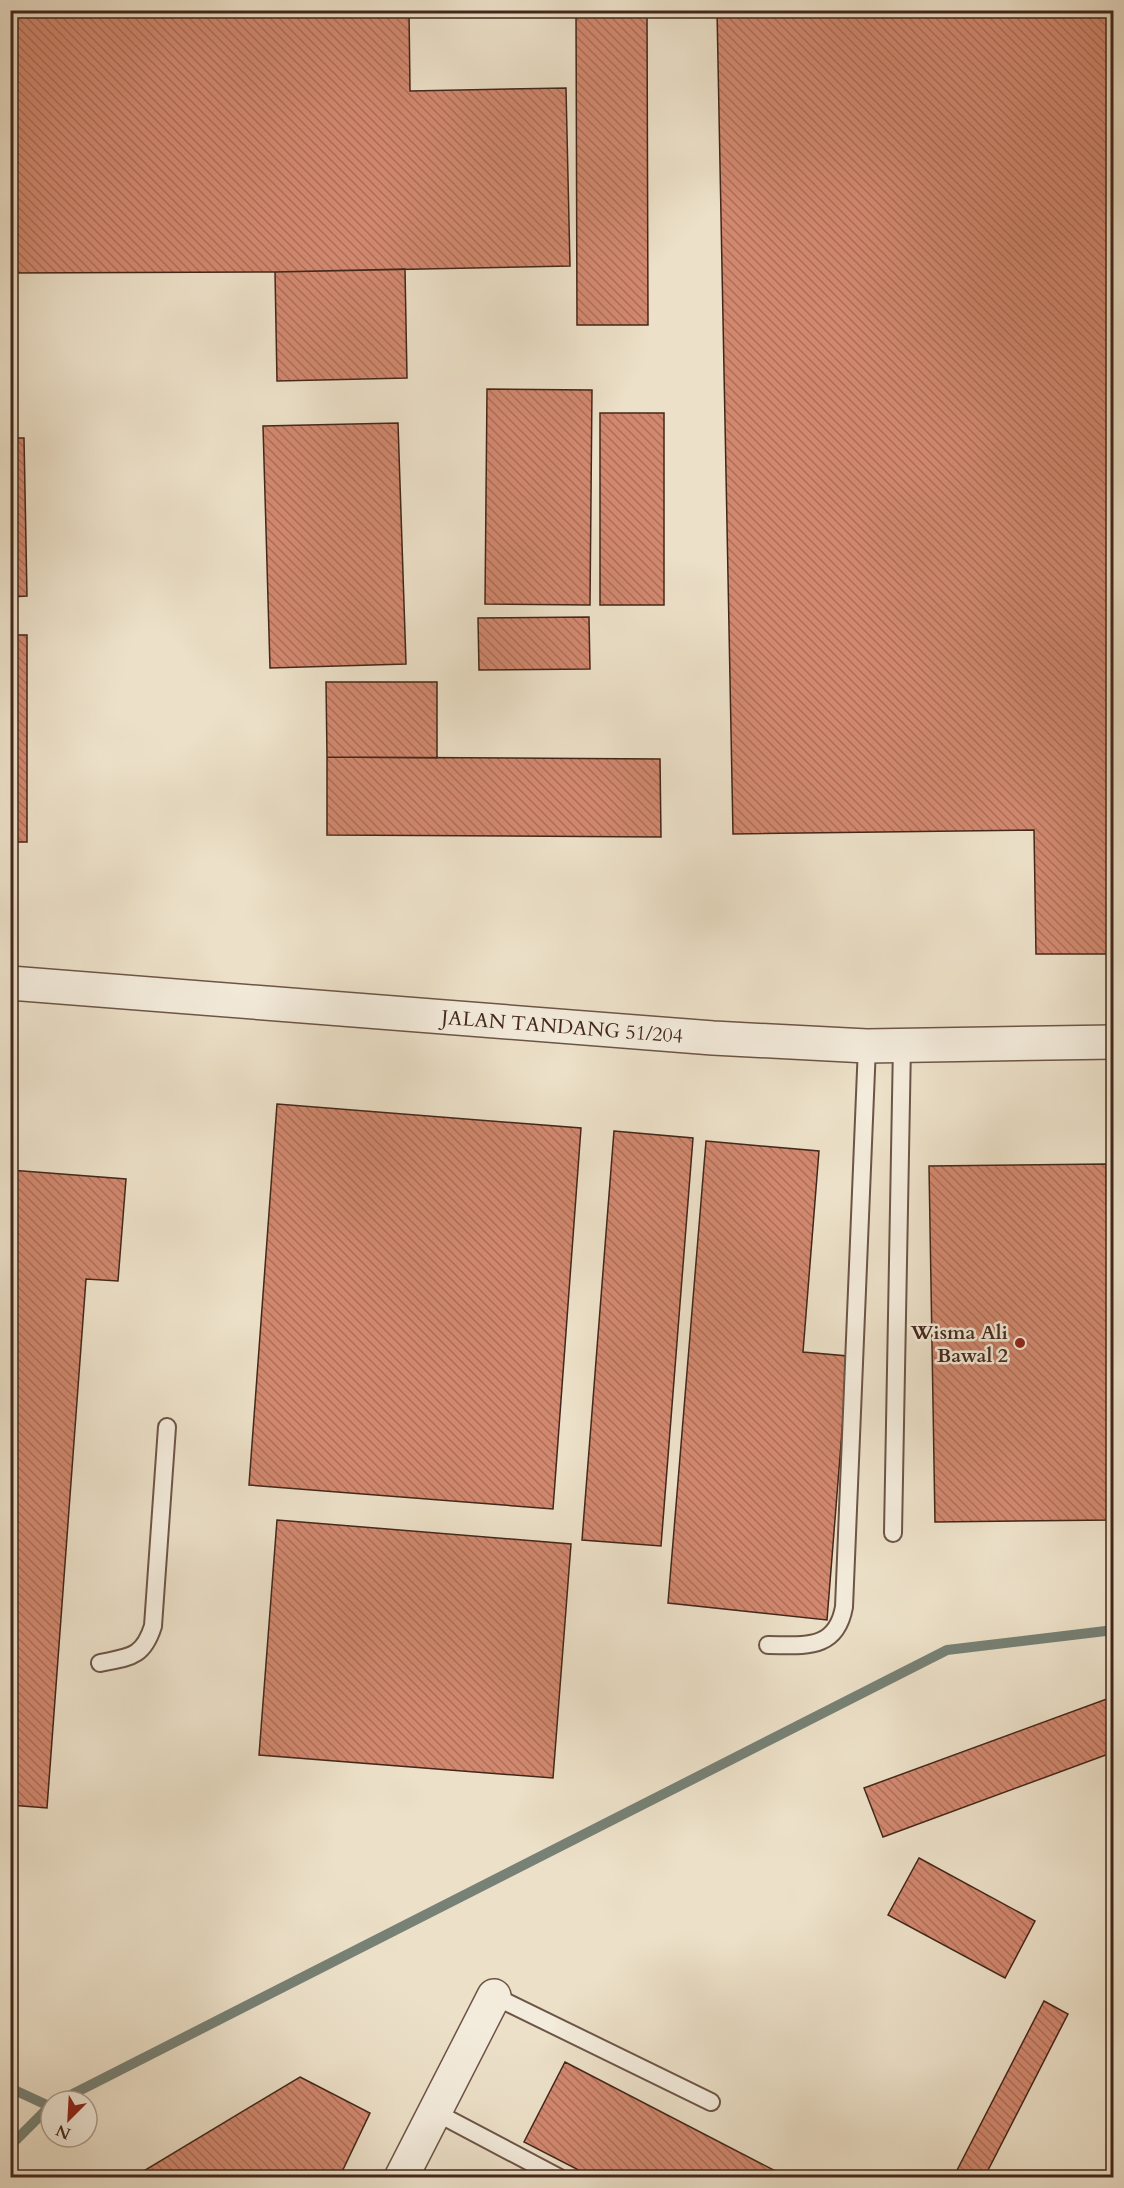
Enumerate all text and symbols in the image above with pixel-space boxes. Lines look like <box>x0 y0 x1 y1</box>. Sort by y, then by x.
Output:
street label: JALAN TANDANG 51/204 <box>437 1004 684 1050</box>
place label: Wisma Ali Bawal 2 <box>910 1319 1008 1369</box>
marker: Wisma Ali Bawal 2 <box>1013 1336 1027 1350</box>
north arrow <box>39 2089 99 2149</box>
text: N <box>52 2119 74 2145</box>

